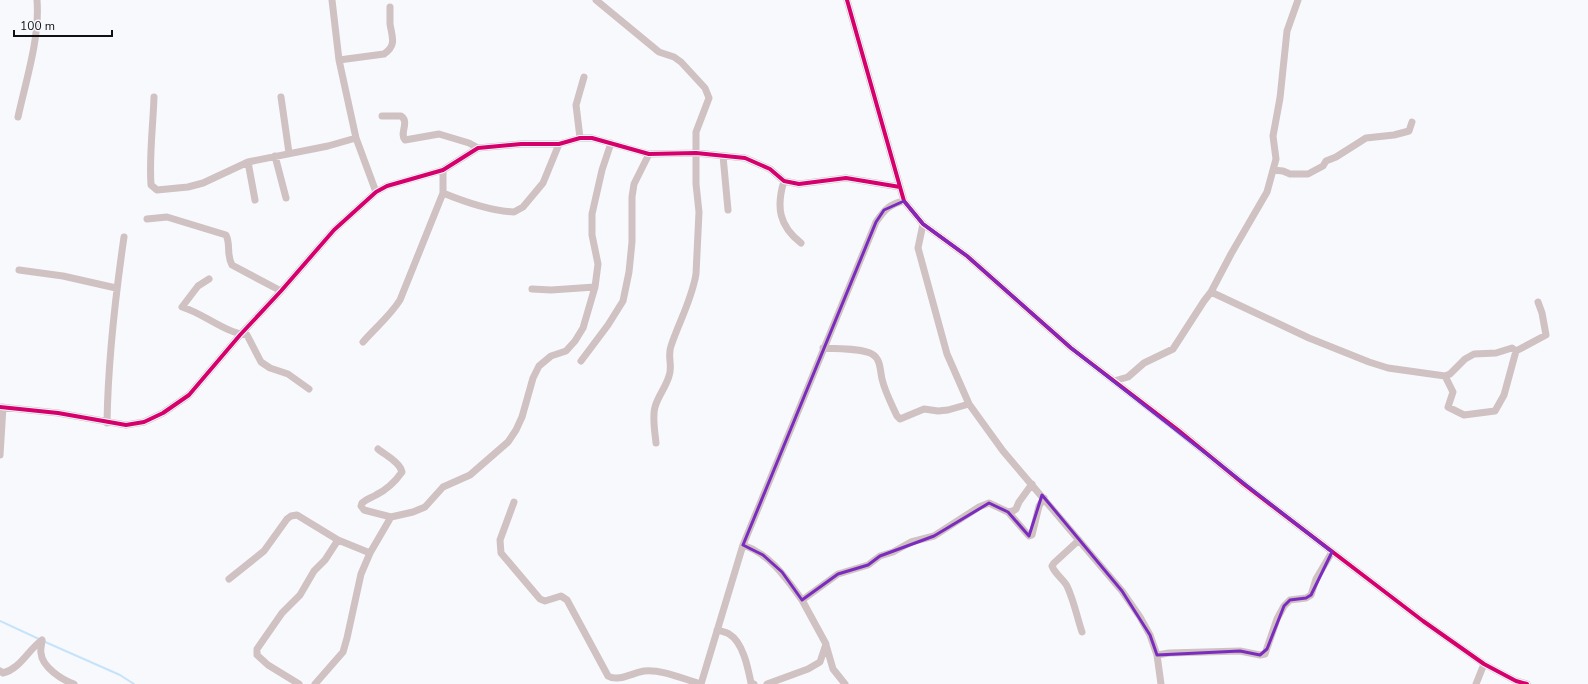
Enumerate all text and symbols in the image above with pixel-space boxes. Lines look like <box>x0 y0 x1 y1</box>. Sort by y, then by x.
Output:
scale bar <box>14 12 112 38</box>
text: 100 m <box>20 18 55 34</box>

